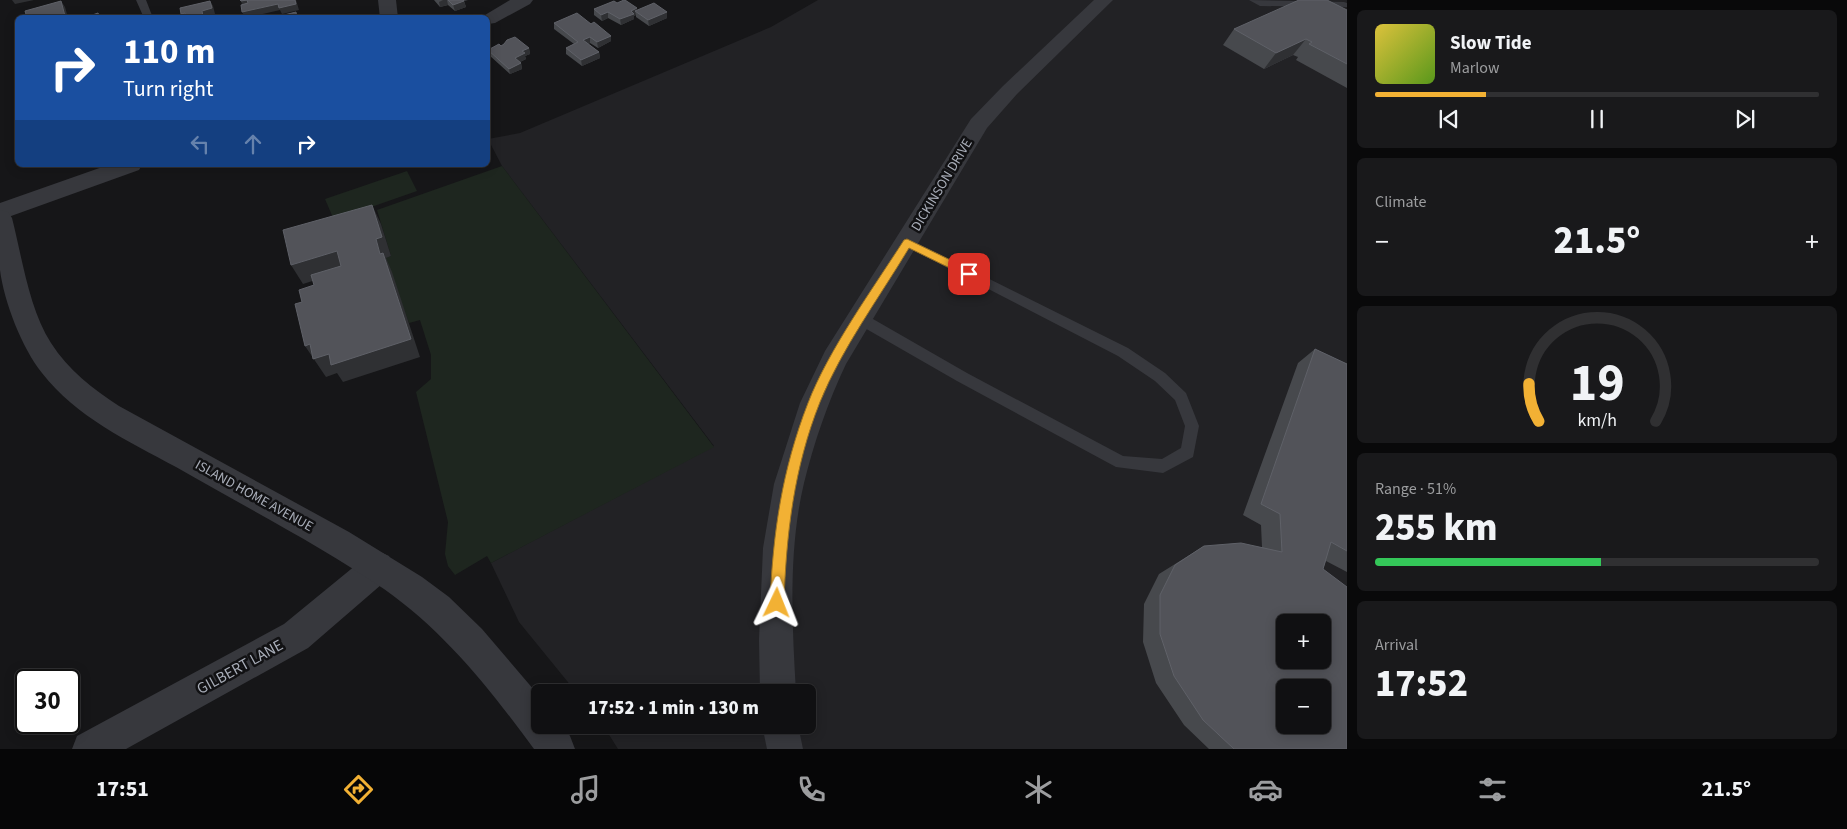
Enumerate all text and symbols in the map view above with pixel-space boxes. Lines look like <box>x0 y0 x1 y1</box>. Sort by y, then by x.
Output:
text: 110 m <box>123 27 215 77</box>
text: Slow Tide <box>1450 30 1531 57</box>
icon: right <box>40 35 105 100</box>
text: Marlow <box>1450 57 1499 79</box>
text: Turn right <box>123 73 213 105</box>
icon: previous <box>1435 105 1463 133</box>
icon: pause <box>1583 105 1611 133</box>
icon: next <box>1731 105 1759 133</box>
icon: left <box>186 130 214 158</box>
icon: ahead <box>239 130 267 158</box>
icon: right <box>292 130 320 158</box>
street label: DICKINSON DRIVE <box>906 135 978 235</box>
text: Climate <box>1375 191 1426 213</box>
text: 21.5° <box>1554 214 1640 268</box>
text: − <box>1375 222 1389 262</box>
text: + <box>1805 222 1819 262</box>
pin <box>948 253 990 295</box>
icon: arrive <box>955 260 983 288</box>
text: 19 <box>1570 347 1624 421</box>
text: km/h <box>1577 408 1617 433</box>
street label: ISLAND HOME AVENUE <box>191 455 317 537</box>
text: Range · 51% <box>1375 478 1456 500</box>
text: 255 km <box>1375 501 1497 555</box>
position arrow <box>750 576 802 628</box>
map controls <box>1276 614 1331 734</box>
button: + <box>1276 614 1331 669</box>
street label: GILBERT LANE <box>193 634 287 700</box>
text: Arrival <box>1375 634 1418 656</box>
text: 17:52 <box>1375 657 1468 711</box>
speed limit sign: 30 <box>15 669 80 734</box>
button: − <box>1276 679 1331 734</box>
text: 17:52 · 1 min · 130 m <box>588 695 759 722</box>
icon: directions <box>341 772 376 807</box>
icon: music <box>568 772 603 807</box>
icon: phone <box>794 772 829 807</box>
icon: climate <box>1021 772 1056 807</box>
icon: car <box>1248 772 1283 807</box>
icon: filters <box>1475 772 1510 807</box>
text: 17:51 <box>96 773 149 805</box>
text: 21.5° <box>1702 773 1751 805</box>

